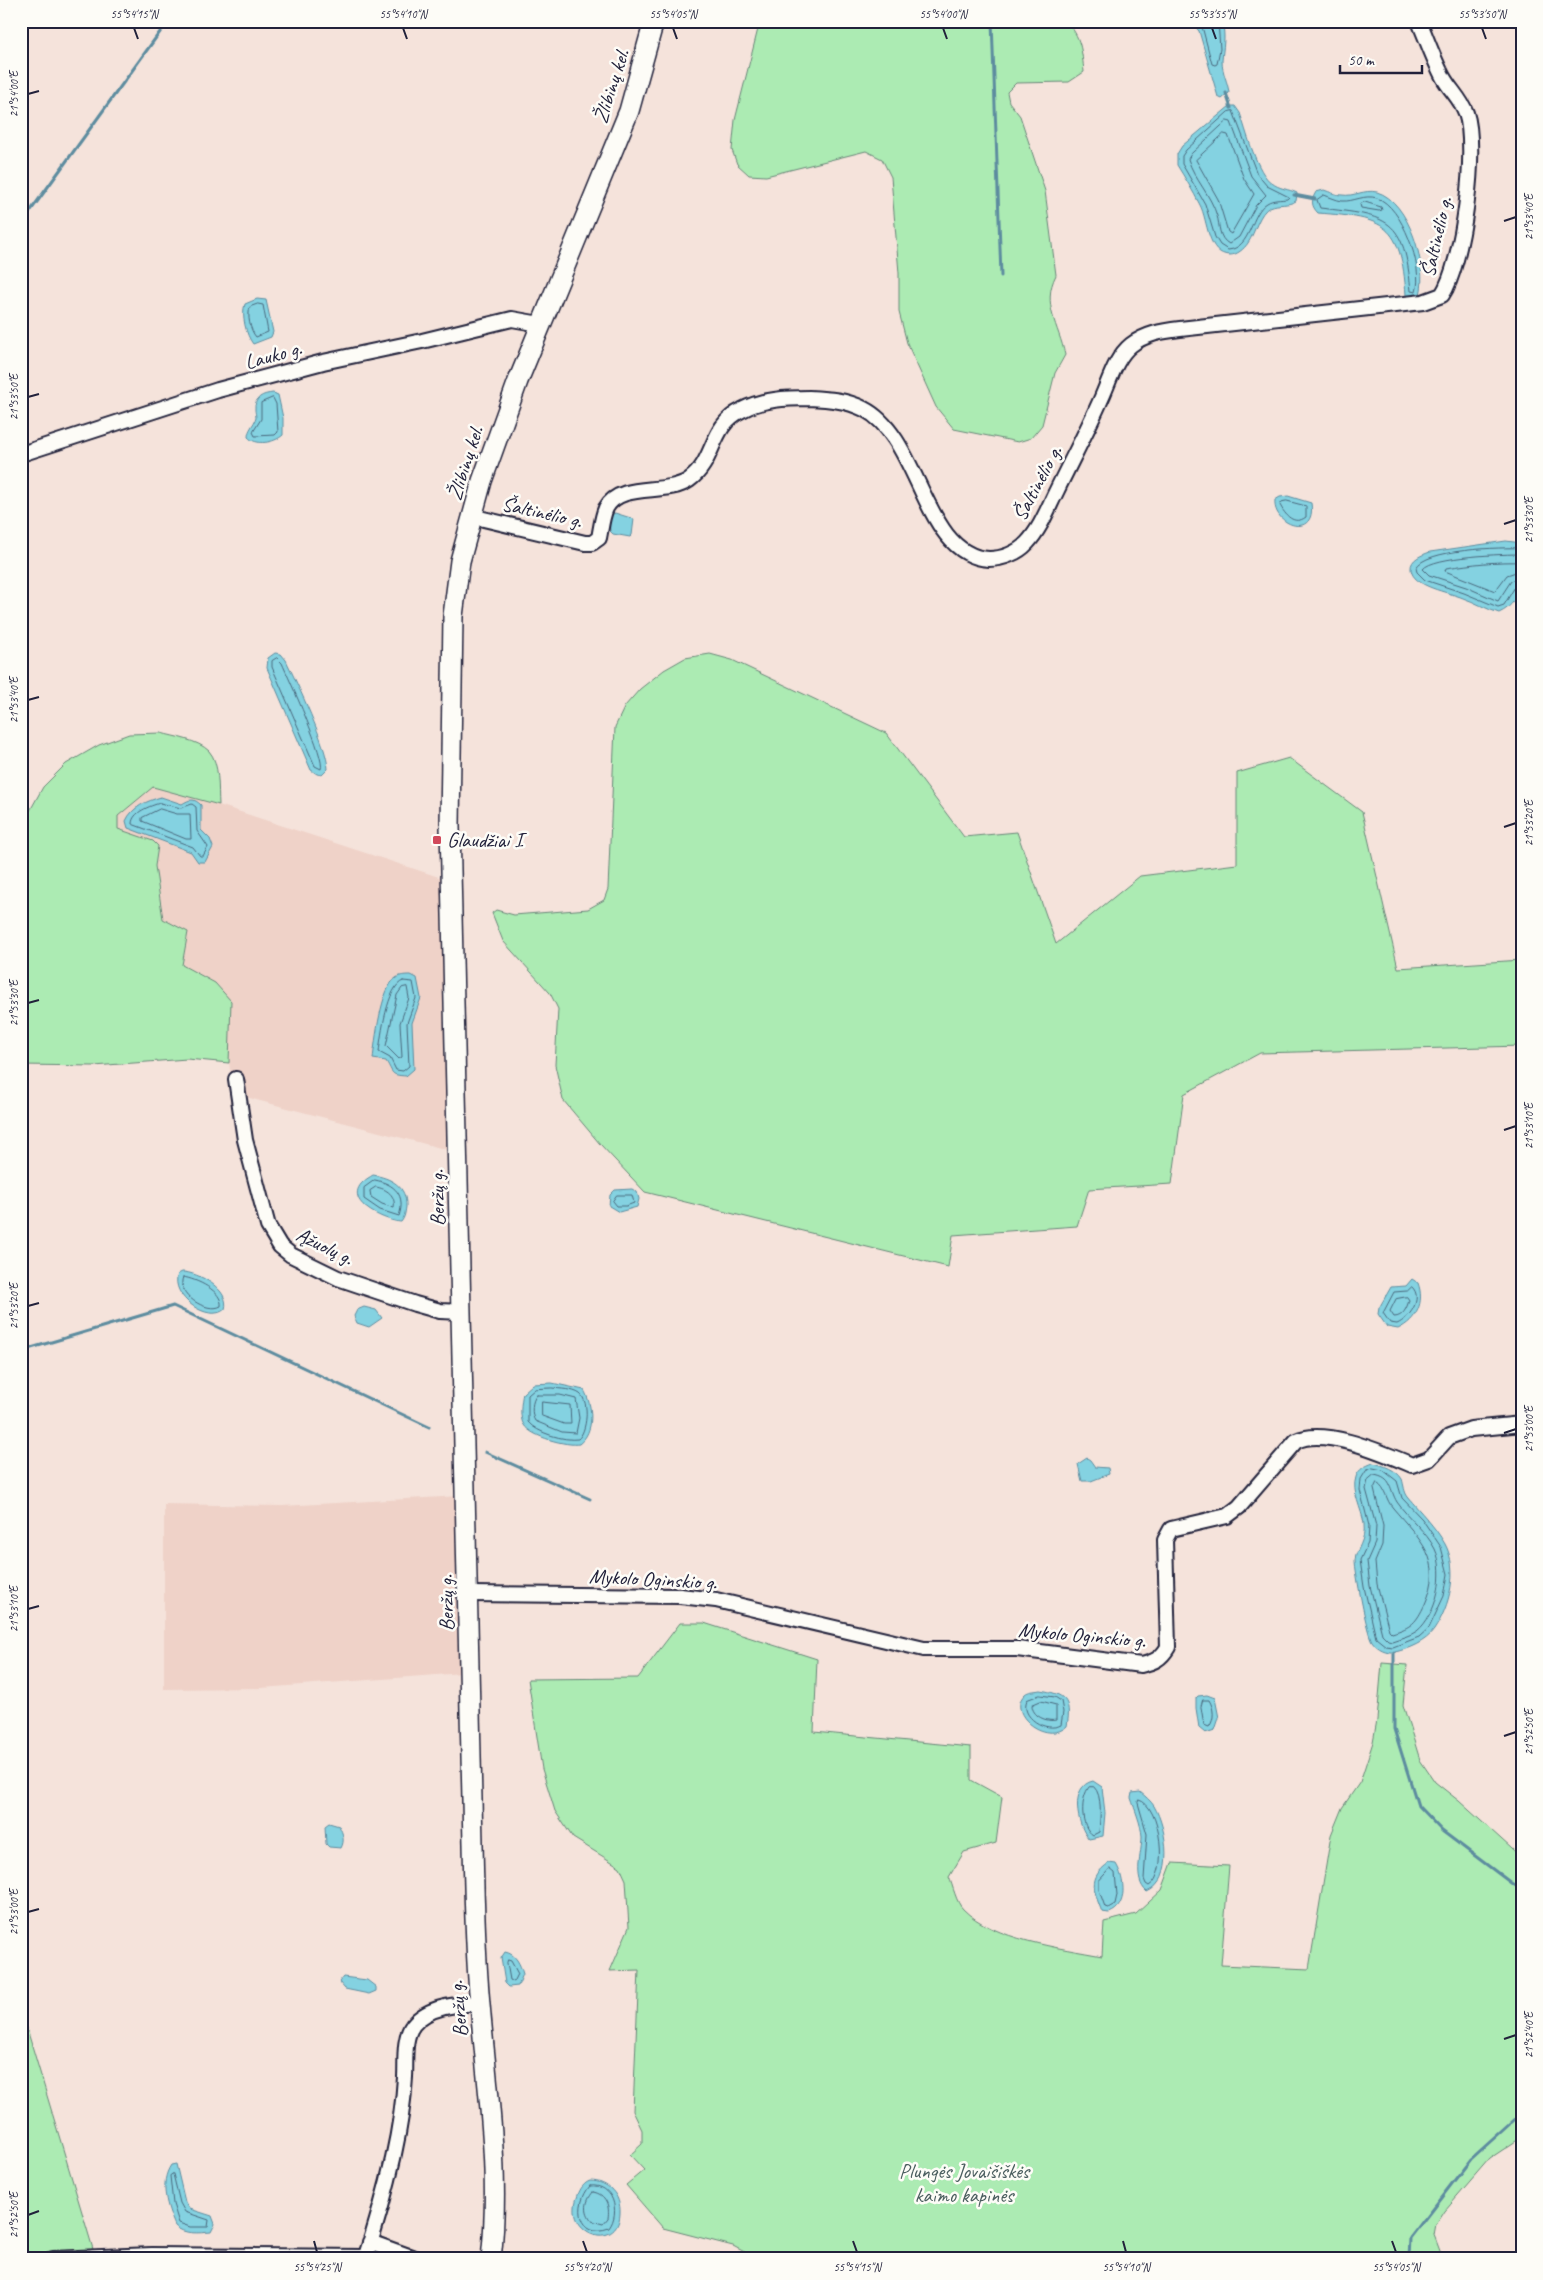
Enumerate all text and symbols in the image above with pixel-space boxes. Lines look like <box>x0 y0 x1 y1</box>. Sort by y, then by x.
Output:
text: 55°54'15"N <box>110 6 159 22</box>
text: 55°54'10"N <box>379 6 428 22</box>
text: 55°54'05"N <box>649 6 698 22</box>
text: 55°54'00"N <box>919 6 968 22</box>
text: 55°53'55"N <box>1188 6 1237 22</box>
text: 55°53'50"N <box>1458 6 1507 22</box>
scale bar <box>1340 42 1423 74</box>
street label: Žlibinų kel. <box>587 45 635 126</box>
text: 50 m <box>1348 51 1375 70</box>
text: 21°54'00"E <box>6 69 22 117</box>
text: 21°53'40"E <box>1521 192 1537 240</box>
street label: Šaltinėlio g. <box>1414 193 1458 280</box>
street label: Lauko g. <box>242 335 305 375</box>
text: 21°53'50"E <box>6 372 22 420</box>
street label: Žlibinų kel. <box>441 422 489 503</box>
street label: Šaltinėlio g. <box>1006 440 1068 525</box>
street label: Šaltinėlio g. <box>499 490 586 534</box>
text: 21°53'30"E <box>1521 495 1537 543</box>
text: 21°53'40"E <box>6 675 22 723</box>
text: 21°53'20"E <box>1521 798 1537 846</box>
place label: Glaudžiai I <box>447 827 527 853</box>
marker: Glaudžiai I <box>431 834 443 846</box>
text: 21°53'30"E <box>6 978 22 1026</box>
text: 21°53'10"E <box>1521 1101 1537 1149</box>
street label: Beržų g. <box>423 1169 450 1226</box>
street label: Ąžuolų g. <box>292 1221 359 1271</box>
text: 21°53'20"E <box>6 1281 22 1329</box>
text: 21°53'00"E <box>1521 1404 1537 1452</box>
street label: Mykolo Oginskio g. <box>588 1563 718 1595</box>
street label: Beržų g. <box>432 1574 459 1631</box>
text: 21°53'10"E <box>6 1584 22 1632</box>
street label: Mykolo Oginskio g. <box>1017 1616 1148 1654</box>
text: 21°52'50"E <box>1521 1707 1537 1755</box>
text: 21°53'00"E <box>6 1887 22 1935</box>
street label: Beržų g. <box>443 1979 473 2038</box>
text: 21°52'40"E <box>1521 2010 1537 2058</box>
park label: Plungės Jovaišiškės kaimo kapinės <box>899 2158 1031 2208</box>
text: 21°52'50"E <box>6 2190 22 2238</box>
text: 55°54'25"N <box>293 2259 342 2275</box>
text: 55°54'20"N <box>563 2259 612 2275</box>
text: 55°54'15"N <box>833 2259 882 2275</box>
text: 55°54'10"N <box>1102 2259 1151 2275</box>
text: 55°54'05"N <box>1372 2259 1421 2275</box>

